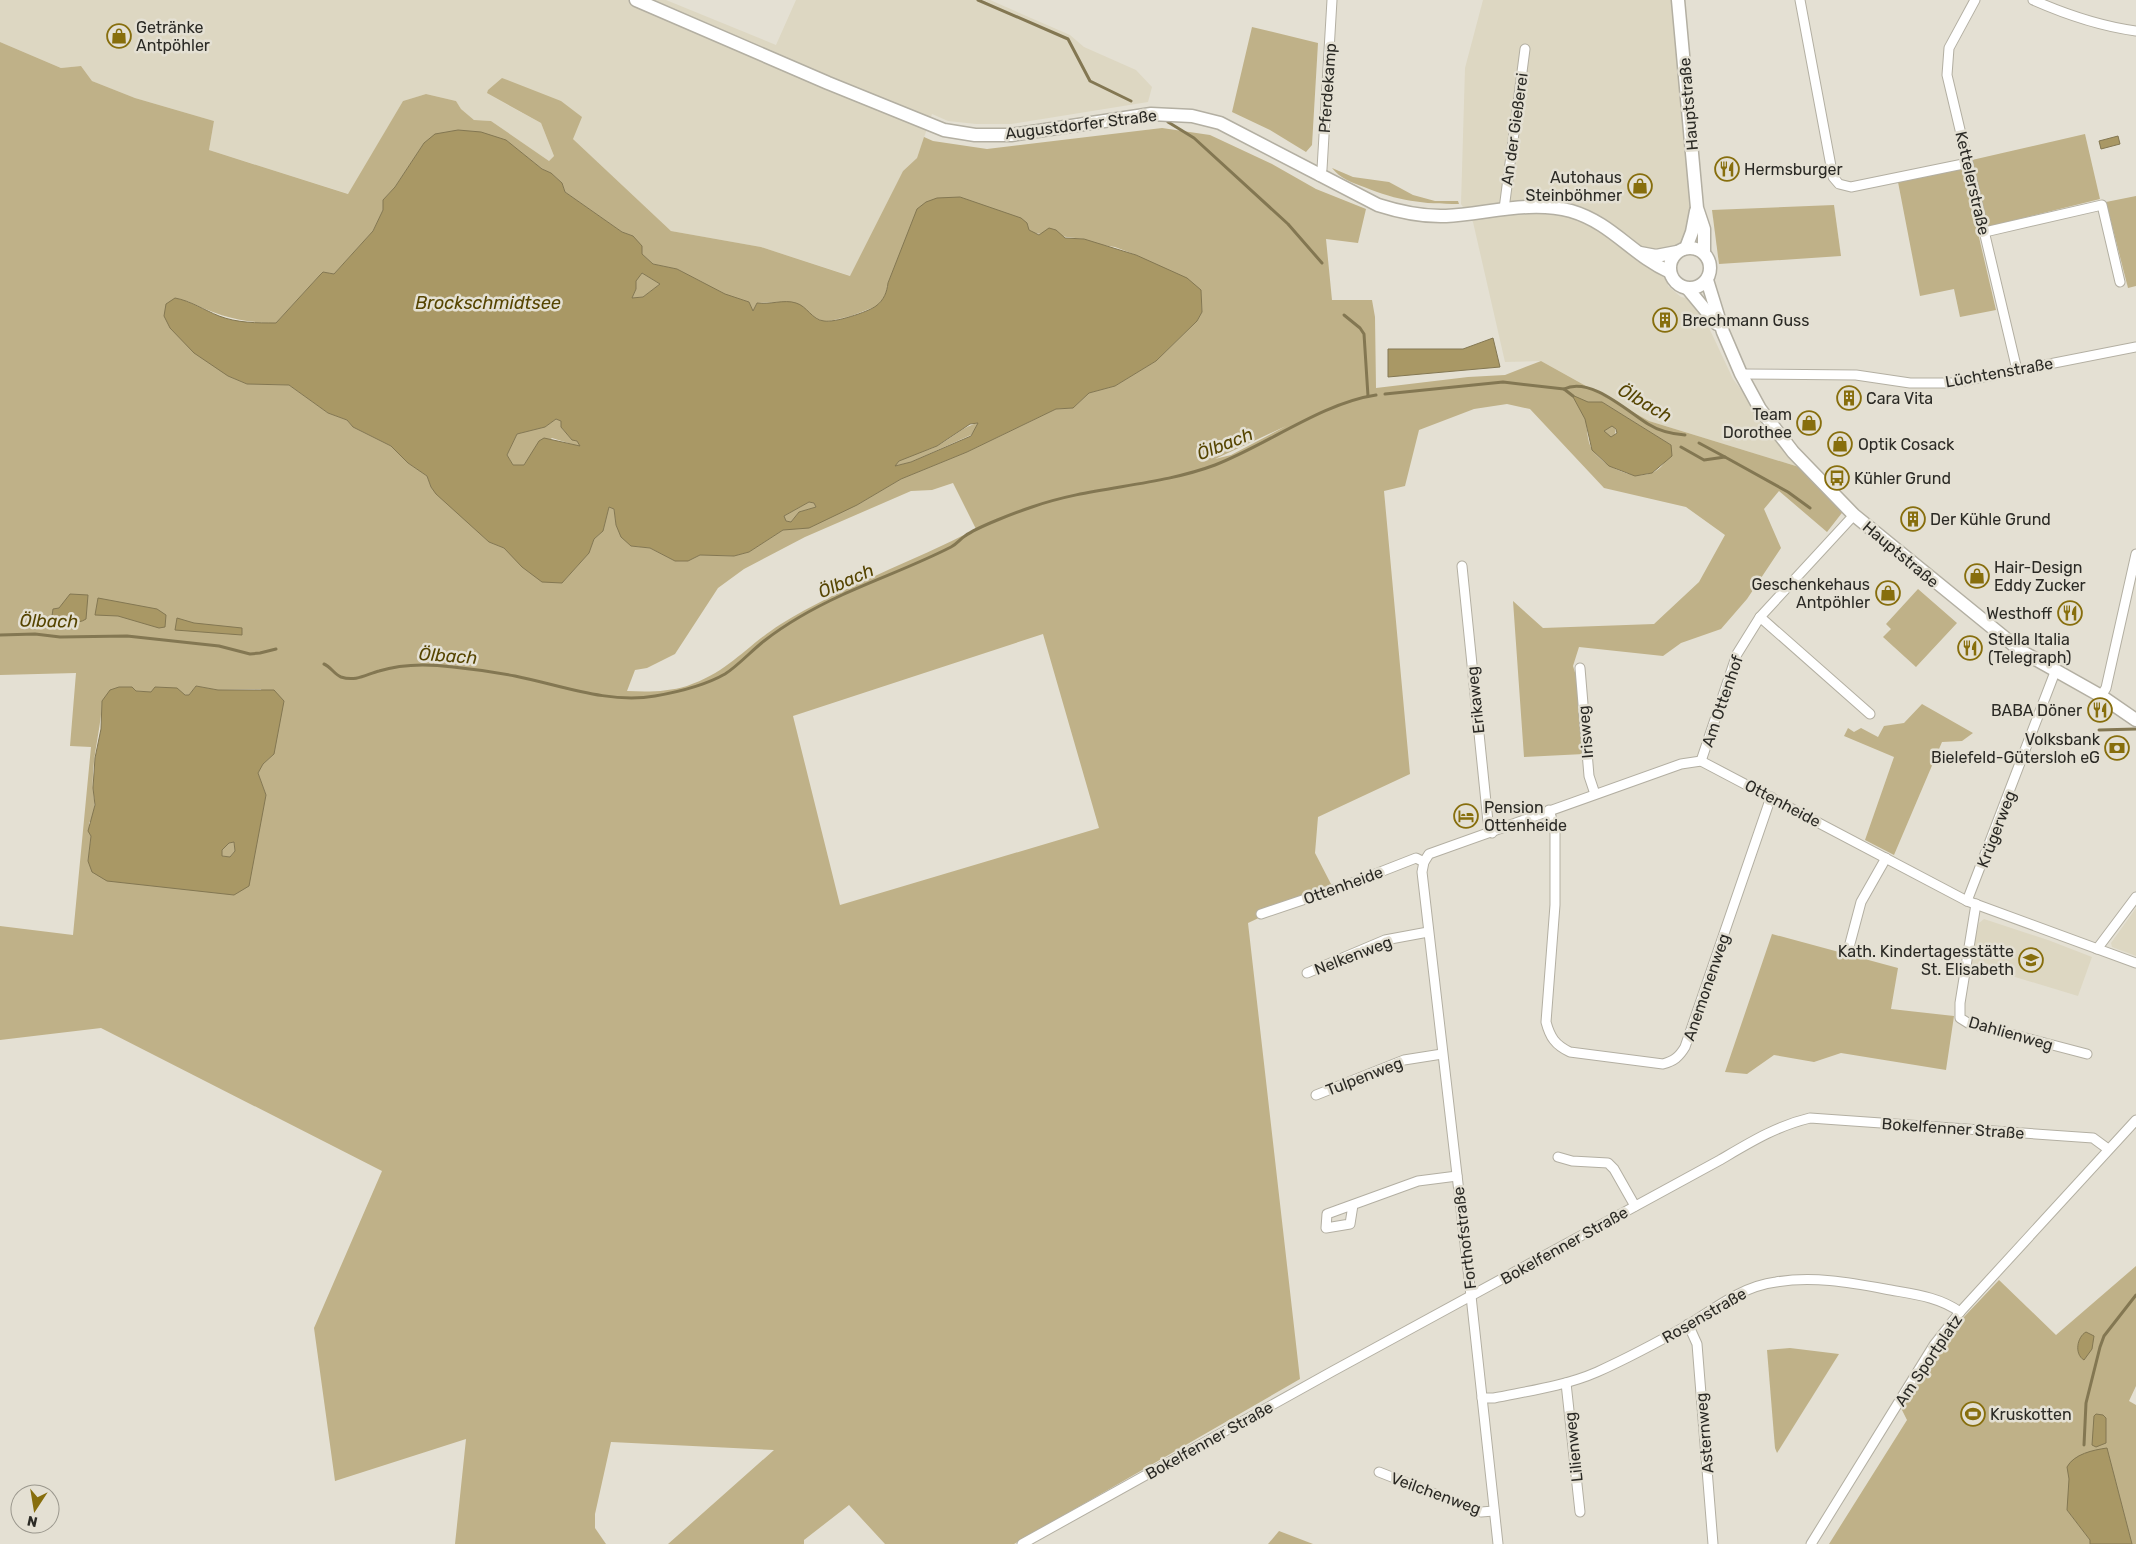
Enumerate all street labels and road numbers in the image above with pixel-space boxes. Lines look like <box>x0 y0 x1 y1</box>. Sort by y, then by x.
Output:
street label: Pferdekamp <box>1315 42 1340 134</box>
street label: Hauptstraße <box>1675 57 1702 151</box>
street label: An der Gießerei <box>1497 72 1532 187</box>
street label: Augustdorfer Straße <box>1004 106 1158 143</box>
street label: Kettelerstraße <box>1951 129 1994 237</box>
street label: Lüchtenstraße <box>1944 354 2055 391</box>
street label: Hauptstraße <box>1859 517 1942 592</box>
street label: Am Ottenhof <box>1698 652 1747 750</box>
street label: Erikaweg <box>1463 665 1488 735</box>
street label: Irisweg <box>1574 705 1597 759</box>
street label: Ottenheide <box>1742 776 1824 831</box>
street label: Krügerweg <box>1973 788 2020 870</box>
street label: Ottenheide <box>1301 862 1385 909</box>
street label: Anemonenweg <box>1679 931 1734 1043</box>
street label: Nelkenweg <box>1312 932 1395 979</box>
street label: Dahlienweg <box>1966 1012 2055 1055</box>
street label: Tulpenweg <box>1323 1053 1405 1100</box>
street label: Bokelfenner Straße <box>1881 1114 2025 1143</box>
street label: Forthofstraße <box>1449 1186 1480 1290</box>
street label: Bokelfenner Straße <box>1497 1202 1631 1288</box>
street label: Rosenstraße <box>1659 1284 1750 1347</box>
street label: Am Sportplatz <box>1891 1311 1966 1410</box>
street label: Asternweg <box>1692 1392 1717 1474</box>
street label: Bokelfenner Straße <box>1142 1397 1276 1483</box>
street label: Lilienweg <box>1560 1411 1587 1483</box>
street label: Veilchenweg <box>1388 1468 1484 1519</box>

